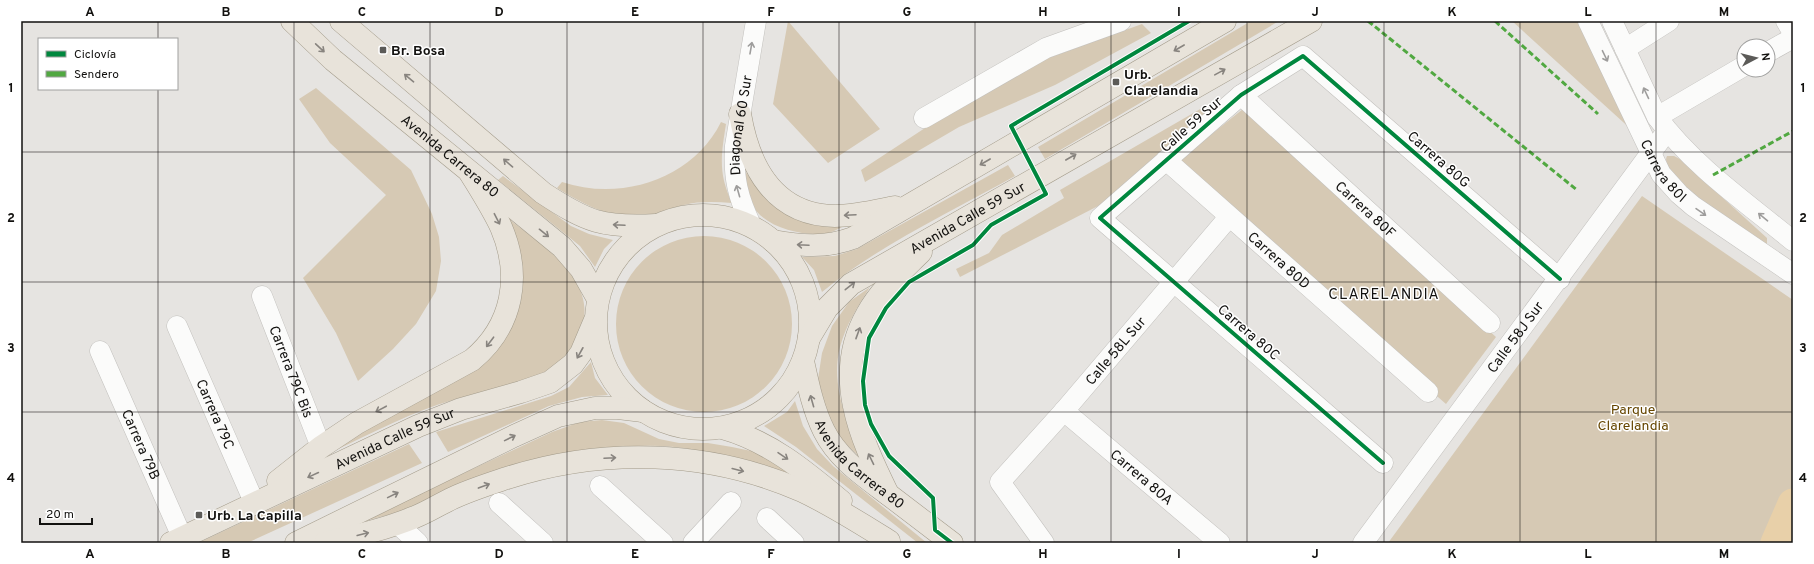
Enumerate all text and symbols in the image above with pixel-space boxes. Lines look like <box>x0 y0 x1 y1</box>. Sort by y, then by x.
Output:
text: A <box>85 5 95 21</box>
text: B <box>222 5 231 21</box>
text: C <box>358 5 366 21</box>
text: D <box>494 5 504 21</box>
text: E <box>631 5 639 21</box>
text: F <box>767 5 775 21</box>
text: G <box>903 5 912 21</box>
text: H <box>1038 5 1048 21</box>
text: I <box>1177 5 1181 21</box>
text: J <box>1311 5 1319 21</box>
text: K <box>1447 5 1457 21</box>
text: L <box>1584 5 1592 21</box>
text: M <box>1719 5 1729 21</box>
legend <box>38 38 178 90</box>
north arrow <box>1736 38 1776 78</box>
one-way arrow <box>748 42 756 55</box>
place label: Br. Bosa <box>391 43 445 60</box>
one-way arrow <box>315 44 325 53</box>
one-way arrow <box>1173 44 1185 52</box>
marker: Br. Bosa <box>378 45 388 55</box>
text: Ciclovía <box>74 47 116 63</box>
one-way arrow <box>1602 50 1609 62</box>
text: N <box>1758 52 1772 62</box>
text: Sendero <box>74 67 119 83</box>
place label: Urb. Clarelandia <box>1124 67 1198 100</box>
one-way arrow <box>1214 67 1226 75</box>
one-way arrow <box>403 74 414 83</box>
street label: Diagonal 60 Sur <box>728 74 757 176</box>
marker: Urb. Clarelandia <box>1111 77 1121 87</box>
text: 1 <box>8 81 14 97</box>
text: 1 <box>1800 81 1806 97</box>
one-way arrow <box>1642 88 1649 100</box>
street label: Calle 59 Sur <box>1158 93 1227 157</box>
street label: Avenida Carrera 80 <box>397 112 502 202</box>
street label: Carrera 80G <box>1403 128 1473 192</box>
street label: Carrera 80I <box>1636 137 1689 207</box>
one-way arrow <box>1065 153 1077 161</box>
one-way arrow <box>502 158 513 167</box>
one-way arrow <box>979 158 991 166</box>
street label: Carrera 80F <box>1331 178 1398 242</box>
street label: Avenida Calle 59 Sur <box>907 179 1029 258</box>
one-way arrow <box>734 184 741 197</box>
one-way arrow <box>1696 208 1707 216</box>
text: 2 <box>7 211 15 227</box>
one-way arrow <box>844 211 857 219</box>
text: 2 <box>1799 211 1807 227</box>
one-way arrow <box>1758 212 1768 221</box>
one-way arrow <box>493 213 501 225</box>
one-way arrow <box>613 222 626 229</box>
one-way arrow <box>539 229 550 237</box>
street label: Carrera 80D <box>1243 229 1313 293</box>
one-way arrow <box>797 242 810 249</box>
one-way arrow <box>844 282 855 290</box>
district label: CLARELANDIA <box>1328 286 1440 305</box>
street label: Calle 58J Sur <box>1484 298 1548 377</box>
street label: Carrera 80C <box>1213 301 1283 365</box>
street label: Calle 58L Sur <box>1083 314 1151 389</box>
street label: Carrera 79C Bis <box>264 324 316 420</box>
one-way arrow <box>855 328 863 340</box>
one-way arrow <box>486 336 495 347</box>
text: 3 <box>7 341 15 357</box>
text: 3 <box>1799 341 1807 357</box>
one-way arrow <box>576 347 584 359</box>
street label: Carrera 79C <box>191 377 237 452</box>
one-way arrow <box>808 394 815 407</box>
park label: Parque Clarelandia <box>1598 402 1669 435</box>
street label: Avenida Calle 59 Sur <box>332 405 458 474</box>
one-way arrow <box>375 406 387 413</box>
street label: Carrera 79B <box>117 407 163 483</box>
street label: Avenida Carrera 80 <box>810 417 907 514</box>
one-way arrow <box>504 433 516 441</box>
street label: Carrera 80A <box>1106 447 1176 509</box>
one-way arrow <box>777 451 788 460</box>
one-way arrow <box>867 453 874 465</box>
one-way arrow <box>603 454 616 461</box>
one-way arrow <box>732 467 745 474</box>
text: 4 <box>7 471 15 487</box>
text: 4 <box>1799 471 1807 487</box>
one-way arrow <box>307 472 319 479</box>
one-way arrow <box>477 482 489 490</box>
one-way arrow <box>387 491 399 498</box>
scale bar <box>40 500 92 526</box>
text: 20 m <box>46 507 74 523</box>
place label: Urb. La Capilla <box>207 508 302 525</box>
marker: Urb. La Capilla <box>194 510 204 520</box>
one-way arrow <box>356 529 369 537</box>
text: A <box>85 547 95 563</box>
text: B <box>222 547 231 563</box>
text: C <box>358 547 366 563</box>
text: D <box>494 547 504 563</box>
text: E <box>631 547 639 563</box>
text: F <box>767 547 775 563</box>
text: G <box>903 547 912 563</box>
text: H <box>1038 547 1048 563</box>
text: I <box>1177 547 1181 563</box>
text: J <box>1311 547 1319 563</box>
text: K <box>1447 547 1457 563</box>
text: L <box>1584 547 1592 563</box>
text: M <box>1719 547 1729 563</box>

